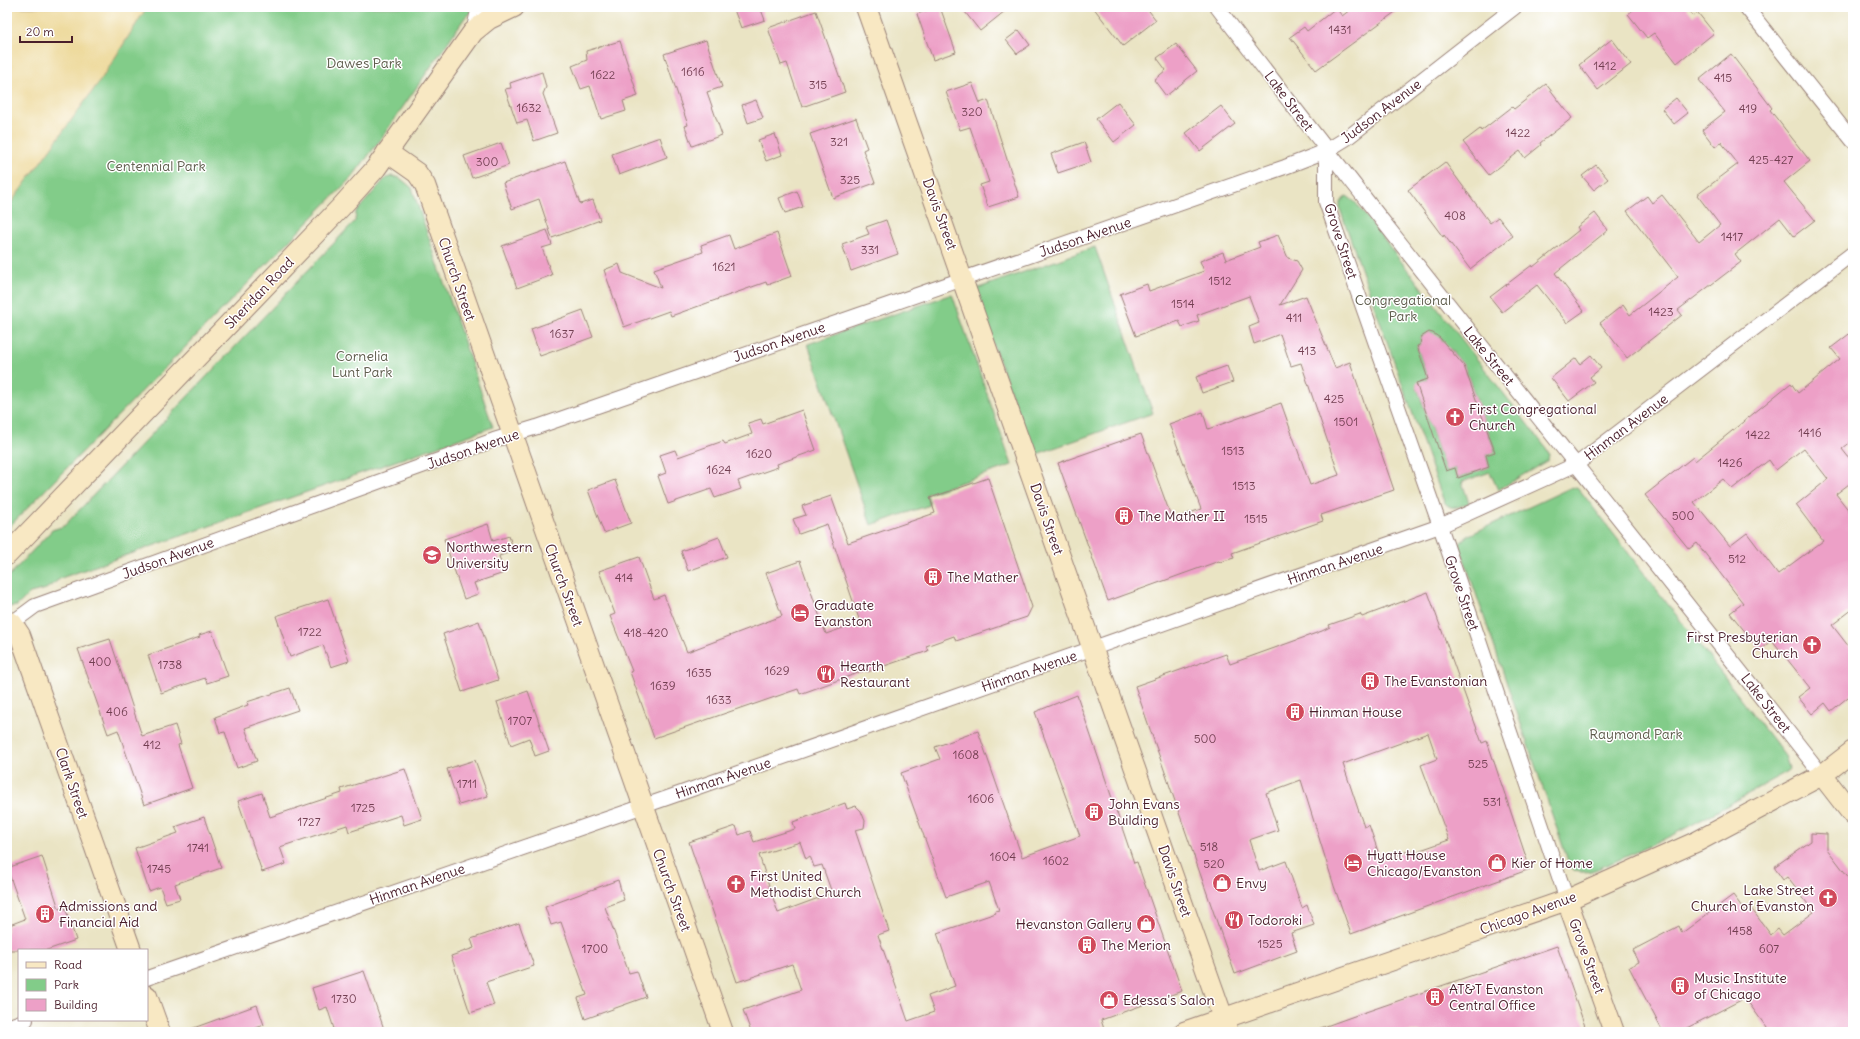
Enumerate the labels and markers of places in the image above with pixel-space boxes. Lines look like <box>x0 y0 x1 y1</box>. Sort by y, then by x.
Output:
place label: First Congregational Church <box>1469 400 1597 434</box>
church icon: First Congregational Church <box>1444 406 1466 428</box>
building icon: The Mather II <box>1113 505 1135 527</box>
place label: The Mather II <box>1138 507 1225 525</box>
place label: Northwestern University <box>446 538 533 572</box>
school or university icon: Northwestern University <box>421 544 443 566</box>
building icon: The Mather <box>922 566 944 588</box>
place label: The Mather <box>947 568 1019 586</box>
place label: Graduate Evanston <box>814 596 874 630</box>
hotel icon: Graduate Evanston <box>789 602 811 624</box>
place label: First Presbyterian Church <box>1686 628 1798 662</box>
church icon: First Presbyterian Church <box>1801 634 1823 656</box>
place label: Hearth Restaurant <box>840 657 910 691</box>
restaurant icon: Hearth Restaurant <box>815 663 837 685</box>
building icon: The Evanstonian <box>1359 670 1381 692</box>
place label: The Evanstonian <box>1384 672 1487 690</box>
building icon: Hinman House <box>1284 701 1306 723</box>
place label: Hinman House <box>1309 703 1402 721</box>
place label: John Evans Building <box>1108 795 1180 829</box>
building icon: John Evans Building <box>1083 801 1105 823</box>
place label: Hyatt House Chicago/Evanston <box>1367 846 1481 880</box>
hotel icon: Hyatt House Chicago/Evanston <box>1342 852 1364 874</box>
shop icon: Kier of Home <box>1486 852 1508 874</box>
place label: Kier of Home <box>1511 854 1593 872</box>
place label: First United Methodist Church <box>750 867 861 901</box>
shop icon: Envy <box>1211 872 1233 894</box>
church icon: First United Methodist Church <box>725 873 747 895</box>
place label: Envy <box>1236 874 1267 892</box>
place label: Lake Street Church of Evanston <box>1691 881 1814 915</box>
church icon: Lake Street Church of Evanston <box>1817 887 1839 909</box>
place label: Admissions and Financial Aid <box>59 897 158 931</box>
building icon: Admissions and Financial Aid <box>34 903 56 925</box>
restaurant icon: Todoroki <box>1223 909 1245 931</box>
place label: Todoroki <box>1248 911 1302 929</box>
shop icon: Hevanston Gallery <box>1135 913 1157 935</box>
place label: Hevanston Gallery <box>1016 915 1132 933</box>
building icon: The Merion <box>1076 934 1098 956</box>
place label: The Merion <box>1101 936 1171 954</box>
place label: Music Institute of Chicago <box>1694 969 1787 1003</box>
building icon: Music Institute of Chicago <box>1669 975 1691 997</box>
place label: AT&T Evanston Central Office <box>1449 980 1543 1014</box>
building icon: AT&T Evanston Central Office <box>1424 986 1446 1008</box>
shop icon: Edessa's Salon <box>1098 989 1120 1011</box>
place label: Edessa's Salon <box>1123 991 1215 1009</box>

